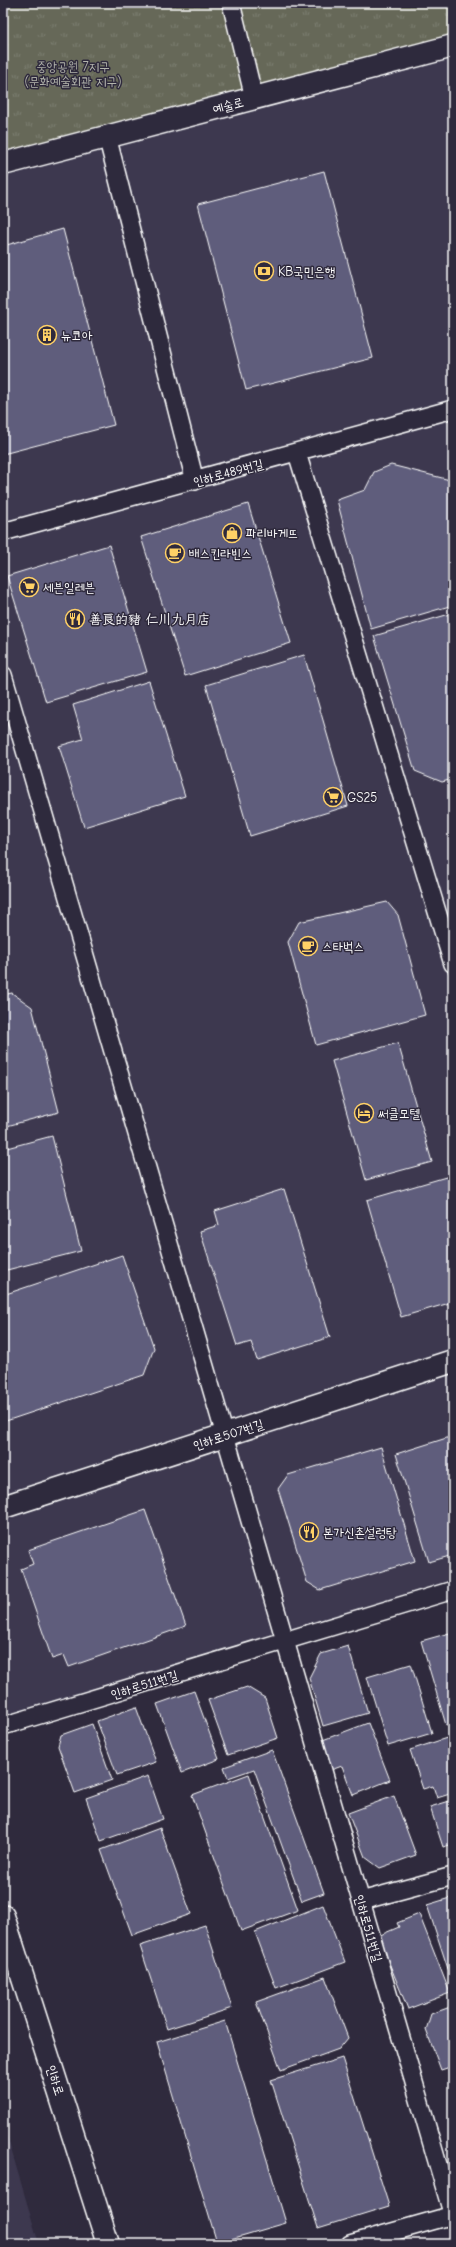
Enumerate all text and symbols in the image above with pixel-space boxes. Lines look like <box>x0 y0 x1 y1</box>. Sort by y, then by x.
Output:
park label: 중앙공원 7지구 (문화예술회관 지구) <box>24 59 122 89</box>
street label: 예술로 <box>211 94 245 117</box>
bank icon: KB국민은행 <box>253 260 275 282</box>
place label: KB국민은행 <box>278 264 335 279</box>
building icon: 뉴코아 <box>36 324 58 346</box>
place label: 뉴코아 <box>61 328 93 343</box>
street label: 인하로489번길 <box>191 456 265 489</box>
shop icon: 파리바게뜨 <box>221 522 243 544</box>
place label: 파리바게뜨 <box>246 526 298 541</box>
cafe icon: 배스킨라빈스 <box>164 542 186 564</box>
place label: 배스킨라빈스 <box>189 546 252 561</box>
supermarket icon: 세븐일레븐 <box>18 576 40 598</box>
place label: 세븐일레븐 <box>43 580 95 595</box>
restaurant icon: 善良的豬 仁川九月店 <box>64 608 86 630</box>
place label: 善良的豬 仁川九月店 <box>89 612 210 627</box>
supermarket icon: GS25 <box>322 786 344 808</box>
place label: GS25 <box>347 790 377 805</box>
cafe icon: 스타벅스 <box>297 935 319 957</box>
place label: 스타벅스 <box>322 939 364 954</box>
hotel icon: 써클모텔 <box>353 1102 375 1124</box>
place label: 써클모텔 <box>378 1106 420 1121</box>
street label: 인하로507번길 <box>191 1416 265 1453</box>
restaurant icon: 본가신촌설렁탕 <box>298 1521 320 1543</box>
place label: 본가신촌설렁탕 <box>323 1525 397 1540</box>
street label: 인하로511번길 <box>109 1667 180 1702</box>
street label: 인하로511번길 <box>352 1893 385 1964</box>
street label: 인하로 <box>44 2063 68 2097</box>

